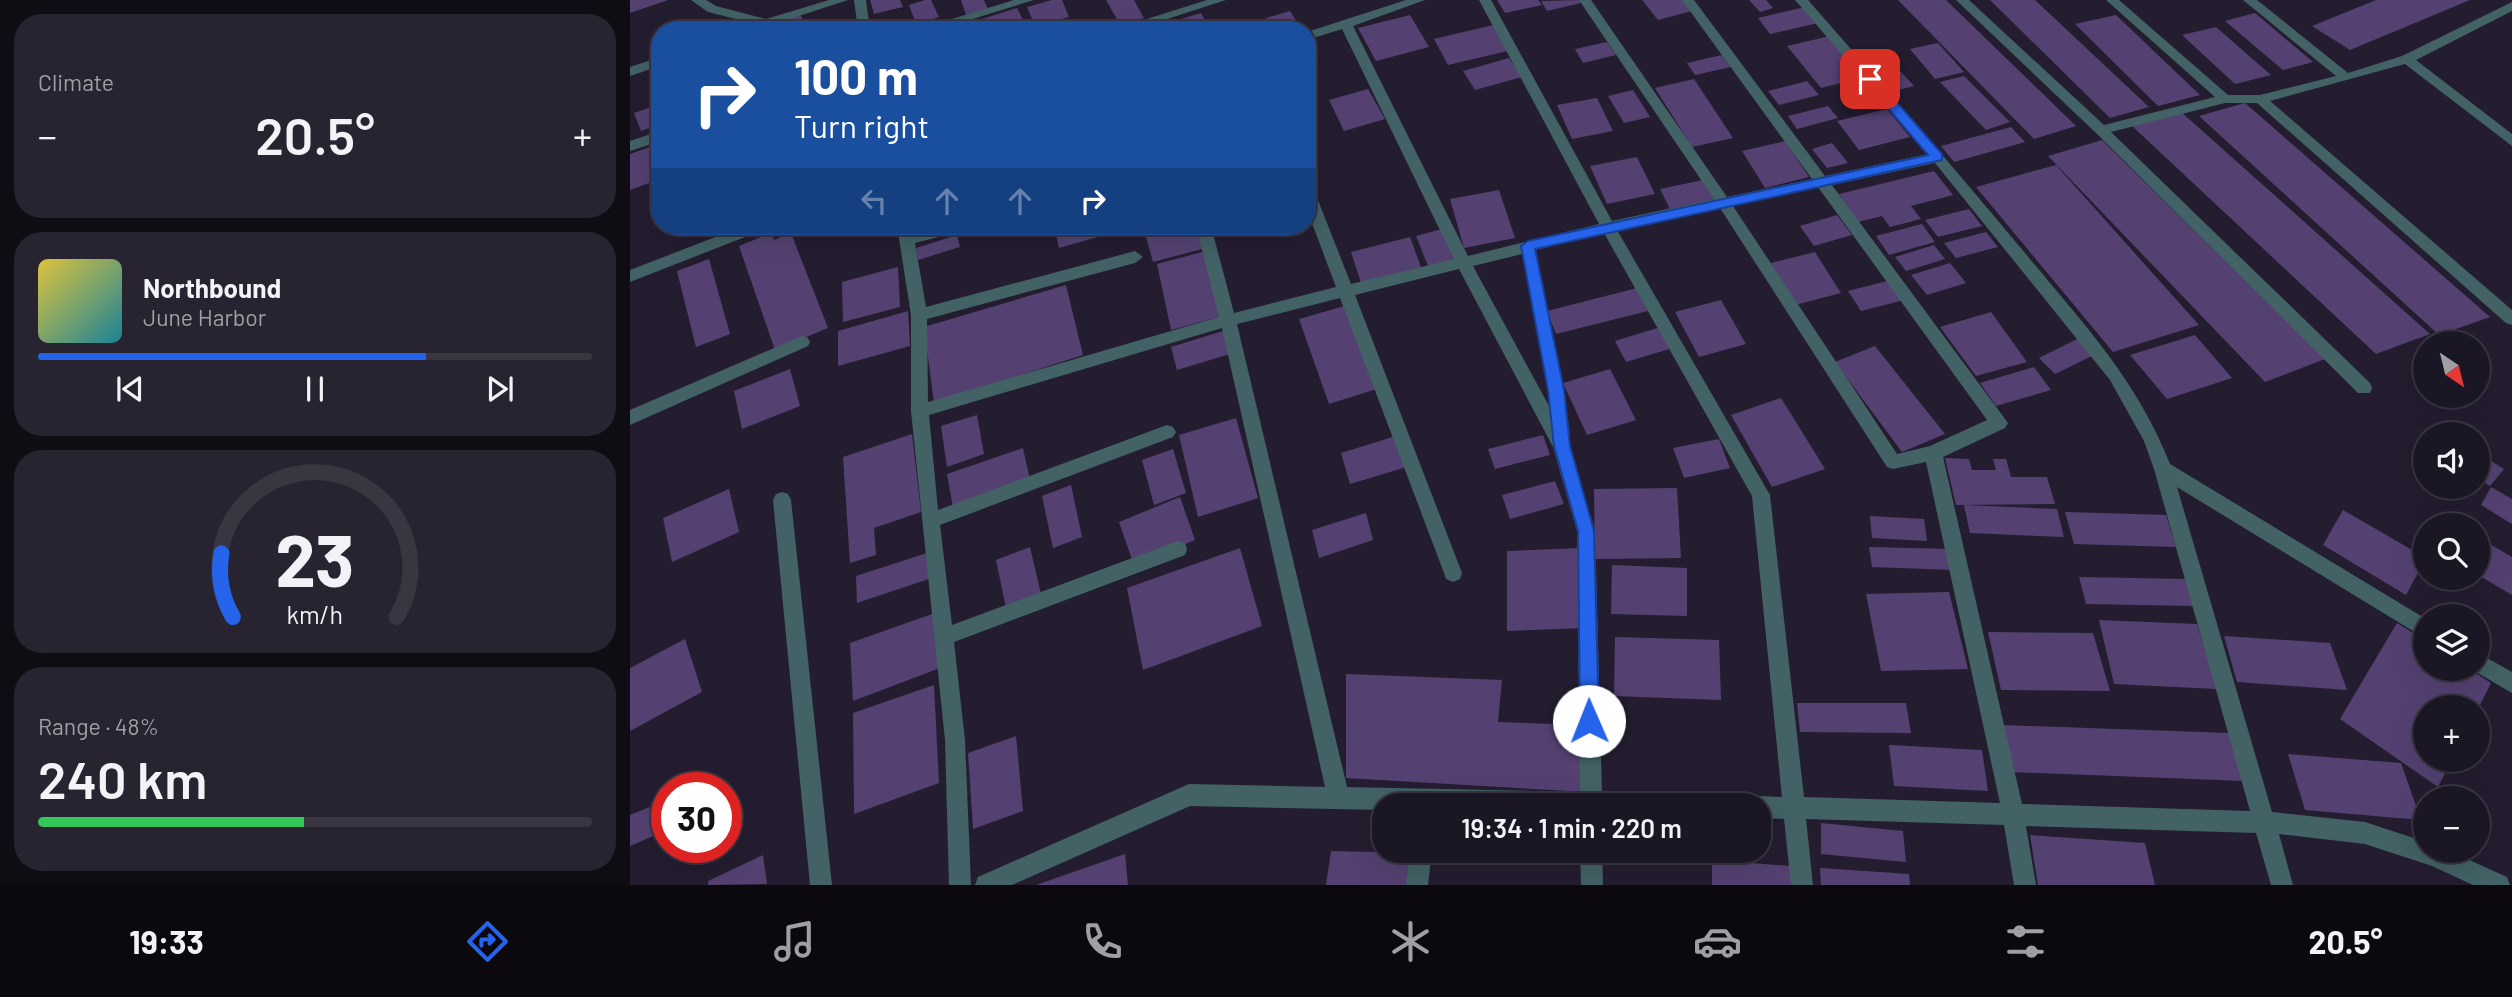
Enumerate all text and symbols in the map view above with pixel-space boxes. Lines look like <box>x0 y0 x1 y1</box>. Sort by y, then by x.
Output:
text: 100 m <box>794 46 918 105</box>
icon: right <box>679 49 770 140</box>
pin <box>1840 49 1900 109</box>
icon: arrive <box>1851 60 1889 98</box>
text: Climate <box>38 68 114 96</box>
text: 20.5° <box>255 103 375 165</box>
text: Turn right <box>794 106 929 144</box>
text: − <box>38 112 57 158</box>
text: + <box>573 112 592 158</box>
icon: left <box>855 182 893 220</box>
icon: ahead <box>928 182 966 220</box>
icon: ahead <box>1001 182 1039 220</box>
icon: right <box>1074 182 1112 220</box>
text: Northbound <box>143 272 281 303</box>
text: June Harbor <box>143 303 266 331</box>
north arrow <box>2413 331 2490 408</box>
map controls <box>2413 331 2490 863</box>
icon: previous <box>111 370 149 408</box>
icon: pause <box>296 370 334 408</box>
icon: next <box>481 370 519 408</box>
button: sound <box>2413 422 2490 499</box>
button: search <box>2413 513 2490 590</box>
text: 23 <box>275 515 355 603</box>
text: km/h <box>287 599 343 629</box>
button: layers <box>2413 604 2490 681</box>
position arrow <box>1552 684 1626 758</box>
button: + <box>2413 695 2490 772</box>
text: Range · 48% <box>38 712 159 740</box>
text: 240 km <box>38 747 207 809</box>
speed limit sign: 30 <box>651 772 742 863</box>
button: − <box>2413 786 2490 863</box>
text: 19:34 · 1 min · 220 m <box>1461 812 1682 843</box>
icon: directions <box>463 917 512 966</box>
icon: music <box>770 917 819 966</box>
icon: phone <box>1078 917 1127 966</box>
icon: climate <box>1386 917 1435 966</box>
icon: car <box>1693 917 1742 966</box>
icon: filters <box>2001 917 2050 966</box>
text: 19:33 <box>129 922 204 960</box>
text: 20.5° <box>2309 922 2383 960</box>

